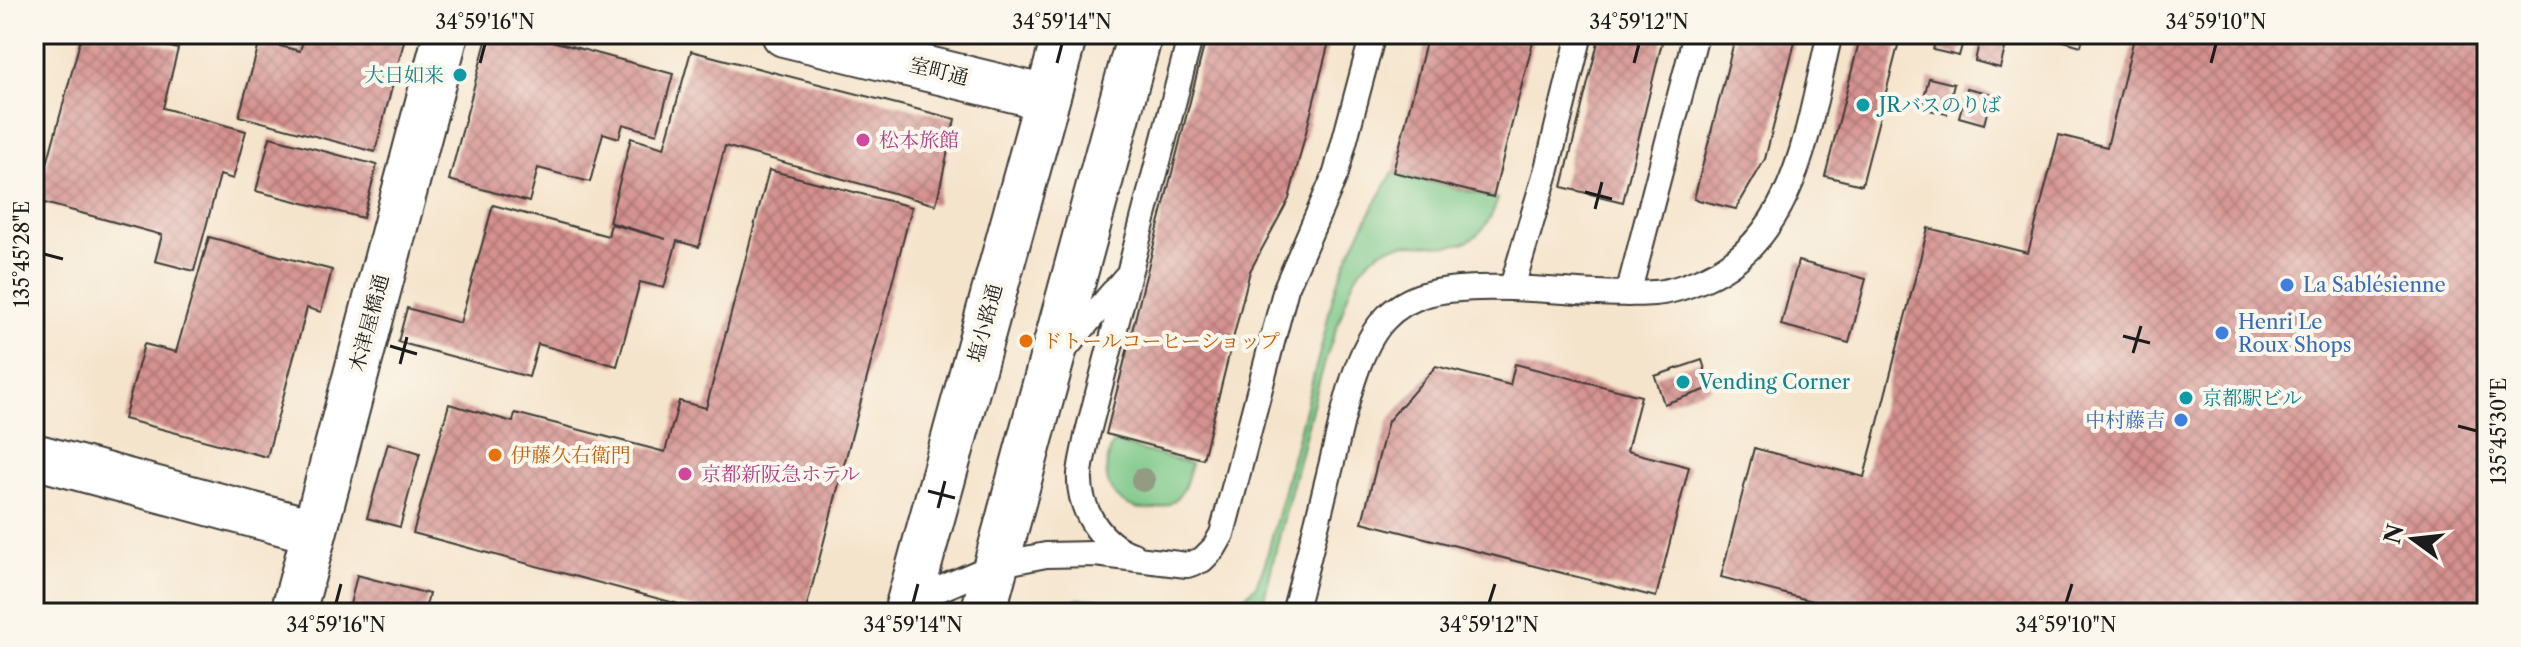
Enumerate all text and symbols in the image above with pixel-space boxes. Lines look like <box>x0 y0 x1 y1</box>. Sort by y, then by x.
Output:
text: 34°59'16"N <box>435 10 535 34</box>
text: 34°59'14"N <box>1012 10 1112 34</box>
text: 34°59'12"N <box>1589 10 1689 34</box>
text: 34°59'10"N <box>2166 10 2266 34</box>
street label: 室町通 <box>907 52 971 90</box>
place label: 大日如来 <box>364 63 444 87</box>
marker: 大日如来 <box>451 66 469 84</box>
place label: JRバスのりば <box>1876 93 2001 117</box>
marker: JRバスのりば <box>1854 96 1872 114</box>
place label: 松本旅館 <box>879 128 959 152</box>
marker: 松本旅館 <box>854 131 872 149</box>
text: 135°45'28"E <box>10 201 34 307</box>
street label: 木津屋橋通 <box>344 272 394 374</box>
place label: La Sablésienne <box>2303 273 2446 297</box>
marker: La Sablésienne <box>2278 276 2296 294</box>
street label: 塩小路通 <box>963 281 1007 365</box>
place label: Henri Le Roux Shops <box>2238 310 2352 357</box>
marker: Henri Le Roux Shops <box>2213 324 2231 342</box>
place label: ドトールコーヒーショップ <box>1042 329 1280 353</box>
marker: ドトールコーヒーショップ <box>1017 332 1035 350</box>
place label: Vending Corner <box>1698 370 1851 394</box>
marker: Vending Corner <box>1674 373 1692 391</box>
text: 135°45'30"E <box>2487 377 2511 485</box>
place label: 京都駅ビル <box>2202 386 2302 410</box>
marker: 京都駅ビル <box>2177 389 2195 407</box>
place label: 中村藤吉 <box>2085 408 2165 432</box>
marker: 中村藤吉 <box>2172 411 2190 429</box>
place label: 伊藤久右衛門 <box>511 443 631 467</box>
marker: 伊藤久右衛門 <box>486 446 504 464</box>
place label: 京都新阪急ホテル <box>701 462 860 486</box>
marker: 京都新阪急ホテル <box>676 465 694 483</box>
north arrow <box>2373 499 2453 579</box>
text: N <box>2379 521 2410 547</box>
text: 34°59'16"N <box>286 613 386 637</box>
text: 34°59'14"N <box>863 613 963 637</box>
text: 34°59'12"N <box>1439 613 1539 637</box>
text: 34°59'10"N <box>2016 613 2116 637</box>

